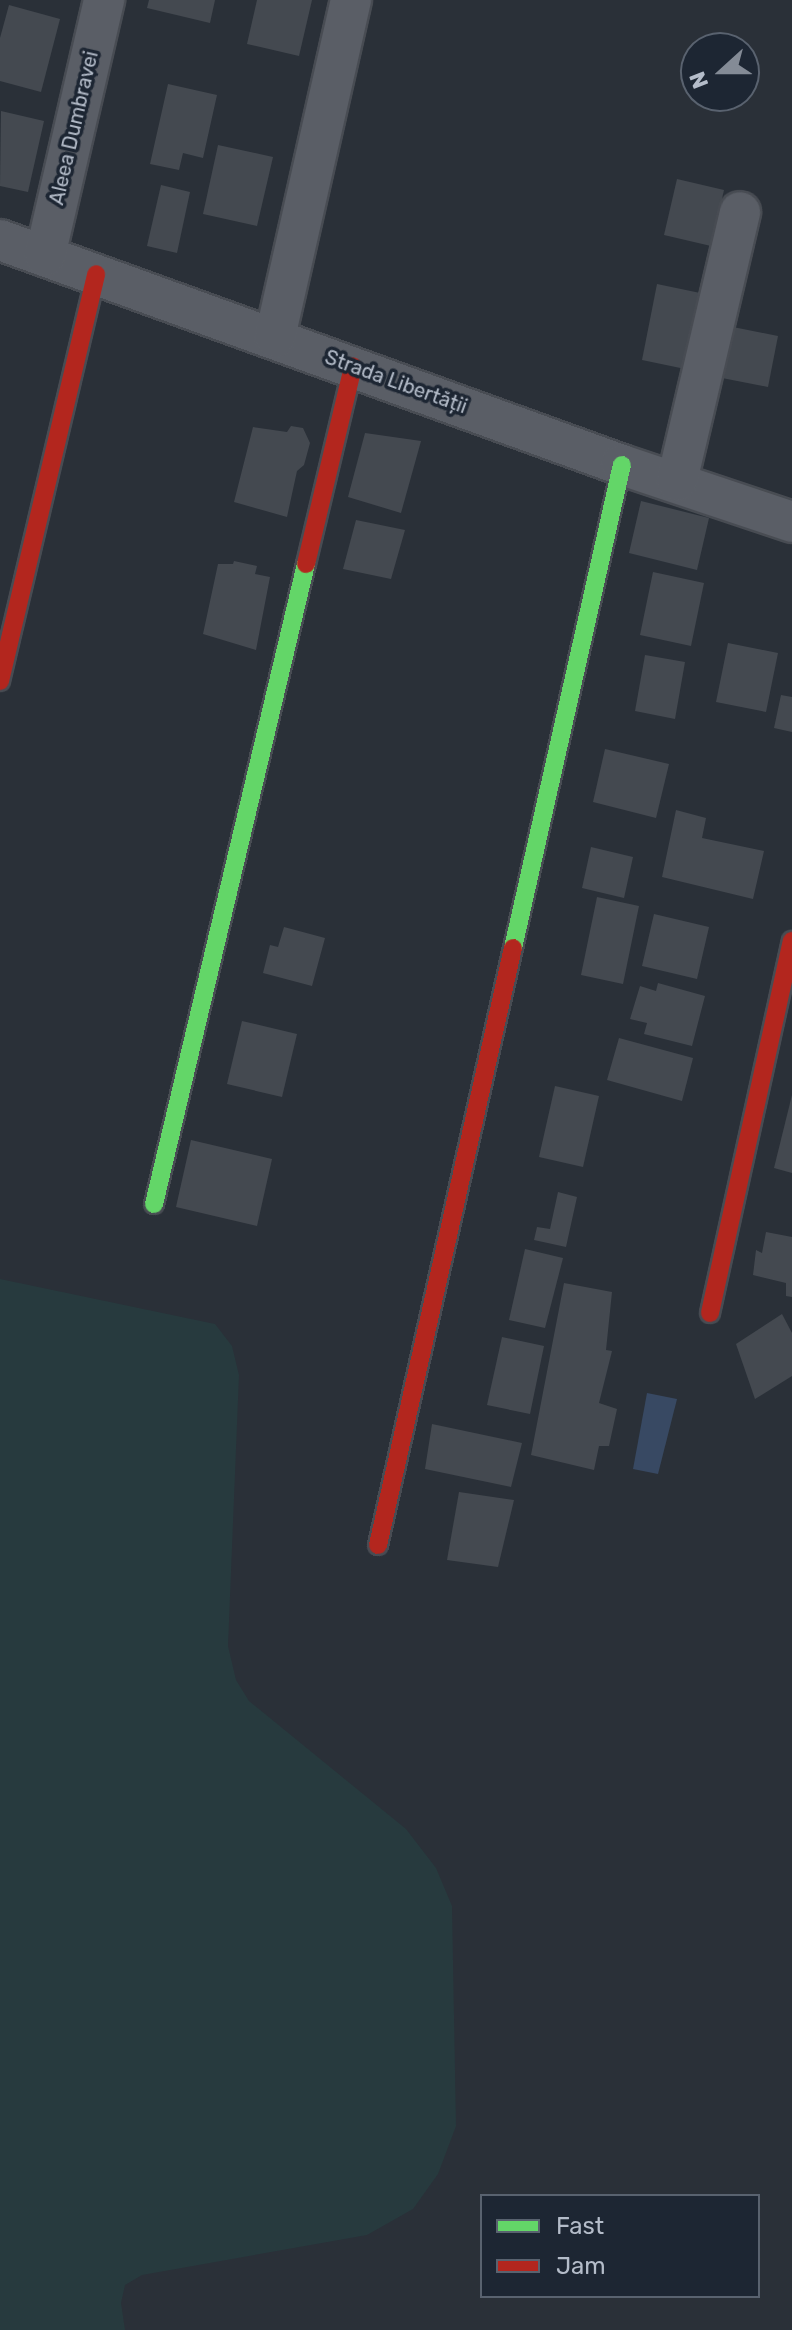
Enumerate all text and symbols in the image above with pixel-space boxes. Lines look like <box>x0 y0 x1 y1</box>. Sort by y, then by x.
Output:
north arrow <box>680 32 760 112</box>
street label: Aleea Dumbravei <box>45 49 103 207</box>
text: N <box>684 68 714 92</box>
street label: Strada Libertății <box>322 345 470 419</box>
legend <box>480 2194 760 2298</box>
text: Fast <box>556 2212 604 2240</box>
text: Jam <box>556 2252 606 2280</box>

